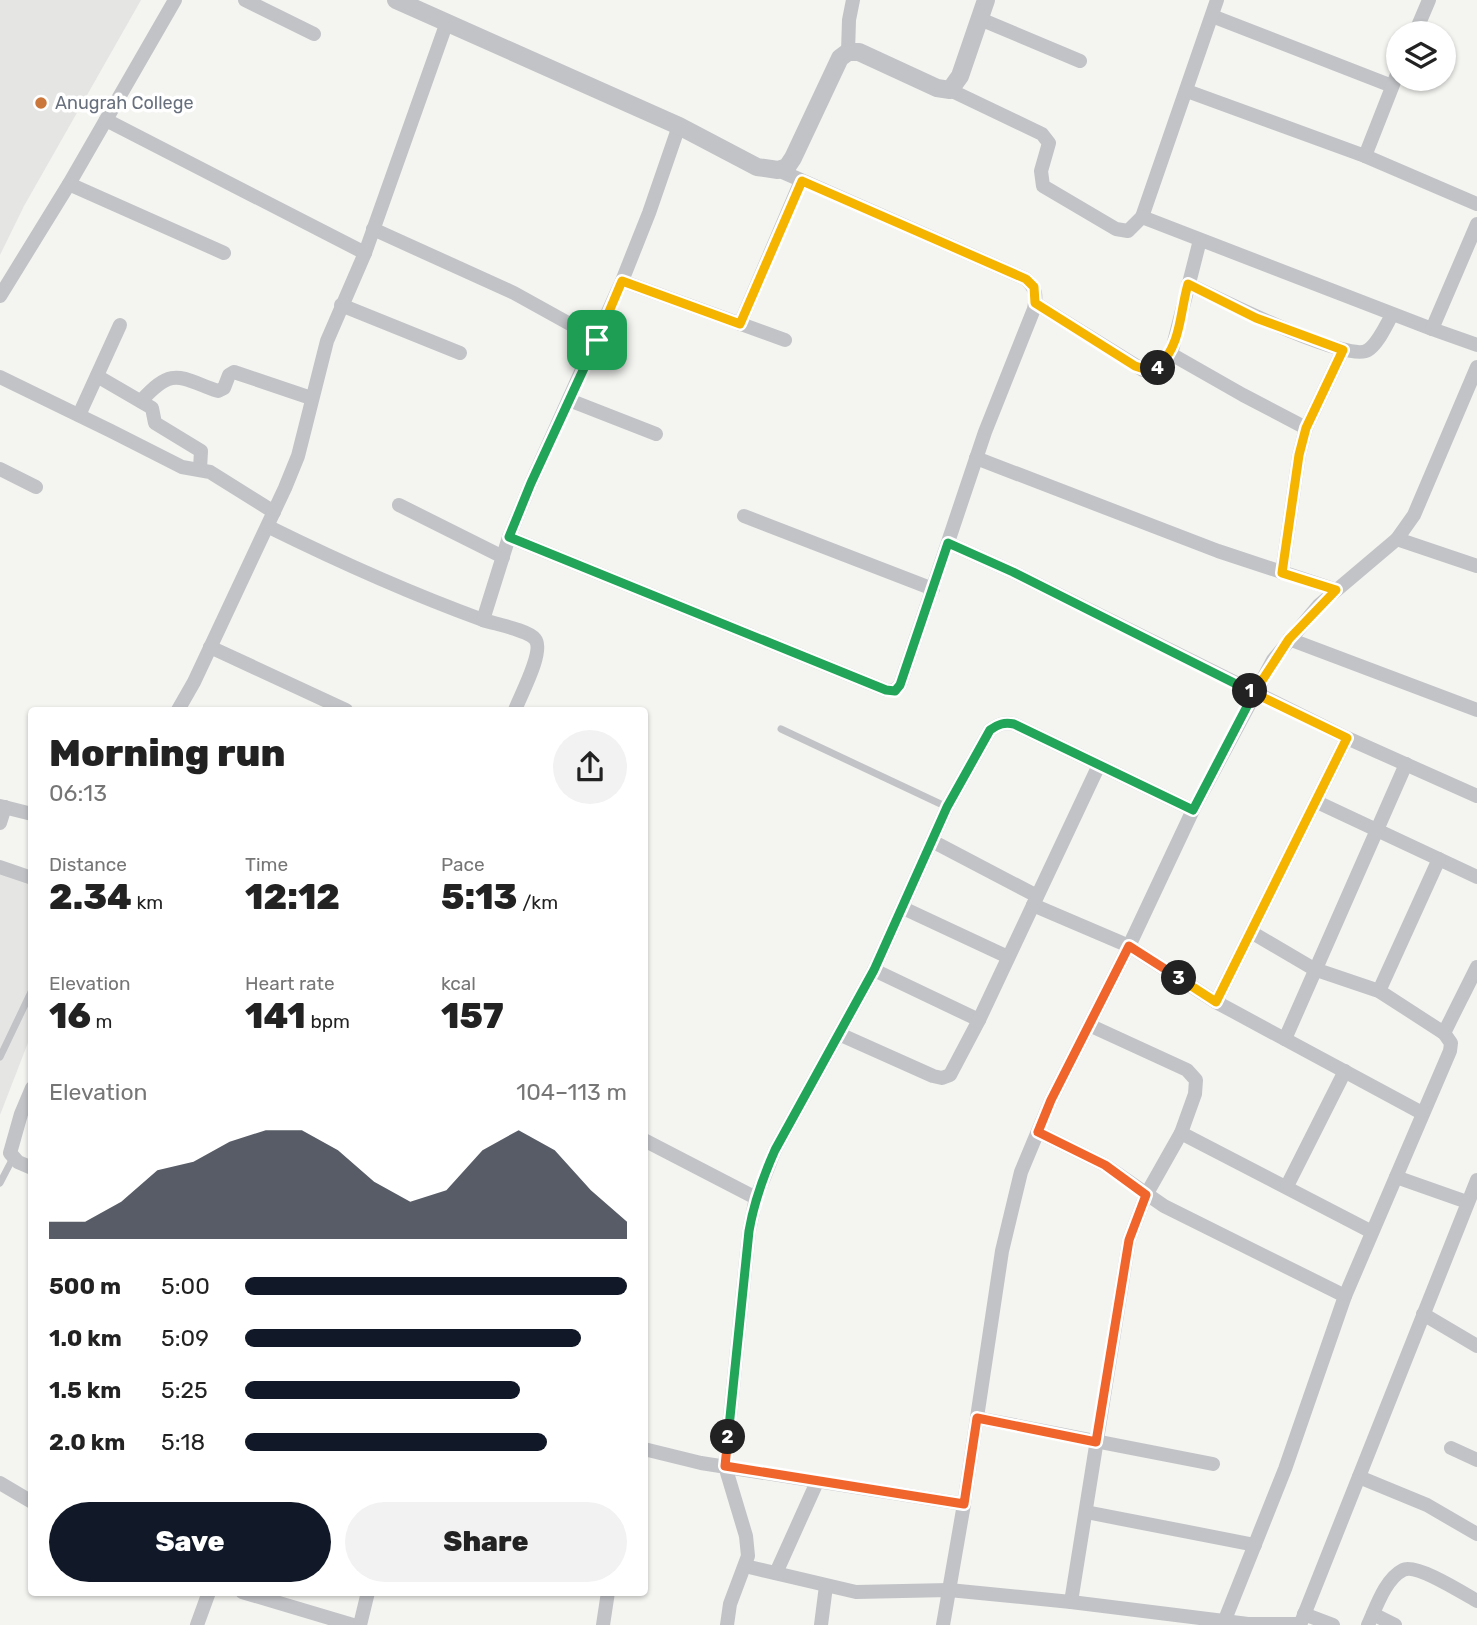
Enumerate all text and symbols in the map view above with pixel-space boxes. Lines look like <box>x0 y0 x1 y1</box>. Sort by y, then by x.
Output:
map controls <box>1386 21 1456 91</box>
button: layers <box>1386 21 1456 91</box>
place label: Anugrah College <box>55 92 194 114</box>
marker: Anugrah College <box>33 95 49 111</box>
pin <box>567 310 627 370</box>
icon: arrive <box>578 321 616 359</box>
pin: 4 <box>1140 350 1176 386</box>
text: 4 <box>1151 356 1164 379</box>
pin: 1 <box>1232 674 1268 708</box>
text: 1 <box>1245 679 1254 702</box>
text: Morning run <box>49 730 286 776</box>
button: share <box>553 730 627 804</box>
text: 06:13 <box>49 779 107 807</box>
text: Distance <box>49 853 127 876</box>
text: Time <box>245 853 288 876</box>
text: Pace <box>441 853 485 876</box>
text: 2.34 <box>49 876 132 918</box>
text: 12:12 <box>245 876 340 918</box>
text: 5:13 <box>441 876 518 918</box>
text: km <box>132 891 163 914</box>
text: /km <box>518 891 558 914</box>
pin: 3 <box>1162 960 1196 996</box>
text: 3 <box>1172 966 1185 989</box>
text: Elevation <box>49 972 130 995</box>
text: Heart rate <box>245 972 335 995</box>
text: kcal <box>441 972 476 995</box>
text: 16 <box>49 995 91 1037</box>
text: 141 <box>245 995 306 1037</box>
text: 157 <box>441 995 504 1037</box>
text: m <box>91 1010 112 1033</box>
text: bpm <box>306 1010 350 1033</box>
text: Elevation <box>49 1078 148 1106</box>
text: 104–113 m <box>516 1078 627 1106</box>
text: 500 m <box>49 1272 121 1300</box>
text: 5:00 <box>161 1272 210 1300</box>
text: 1.0 km <box>49 1324 122 1352</box>
text: 5:09 <box>161 1324 209 1352</box>
text: 1.5 km <box>49 1376 121 1404</box>
text: 5:25 <box>161 1376 208 1404</box>
pin: 2 <box>710 1420 746 1454</box>
text: 2 <box>721 1425 734 1448</box>
text: 2.0 km <box>49 1428 125 1456</box>
text: 5:18 <box>161 1428 205 1456</box>
button: Save <box>49 1502 331 1582</box>
button: Share <box>345 1502 627 1582</box>

